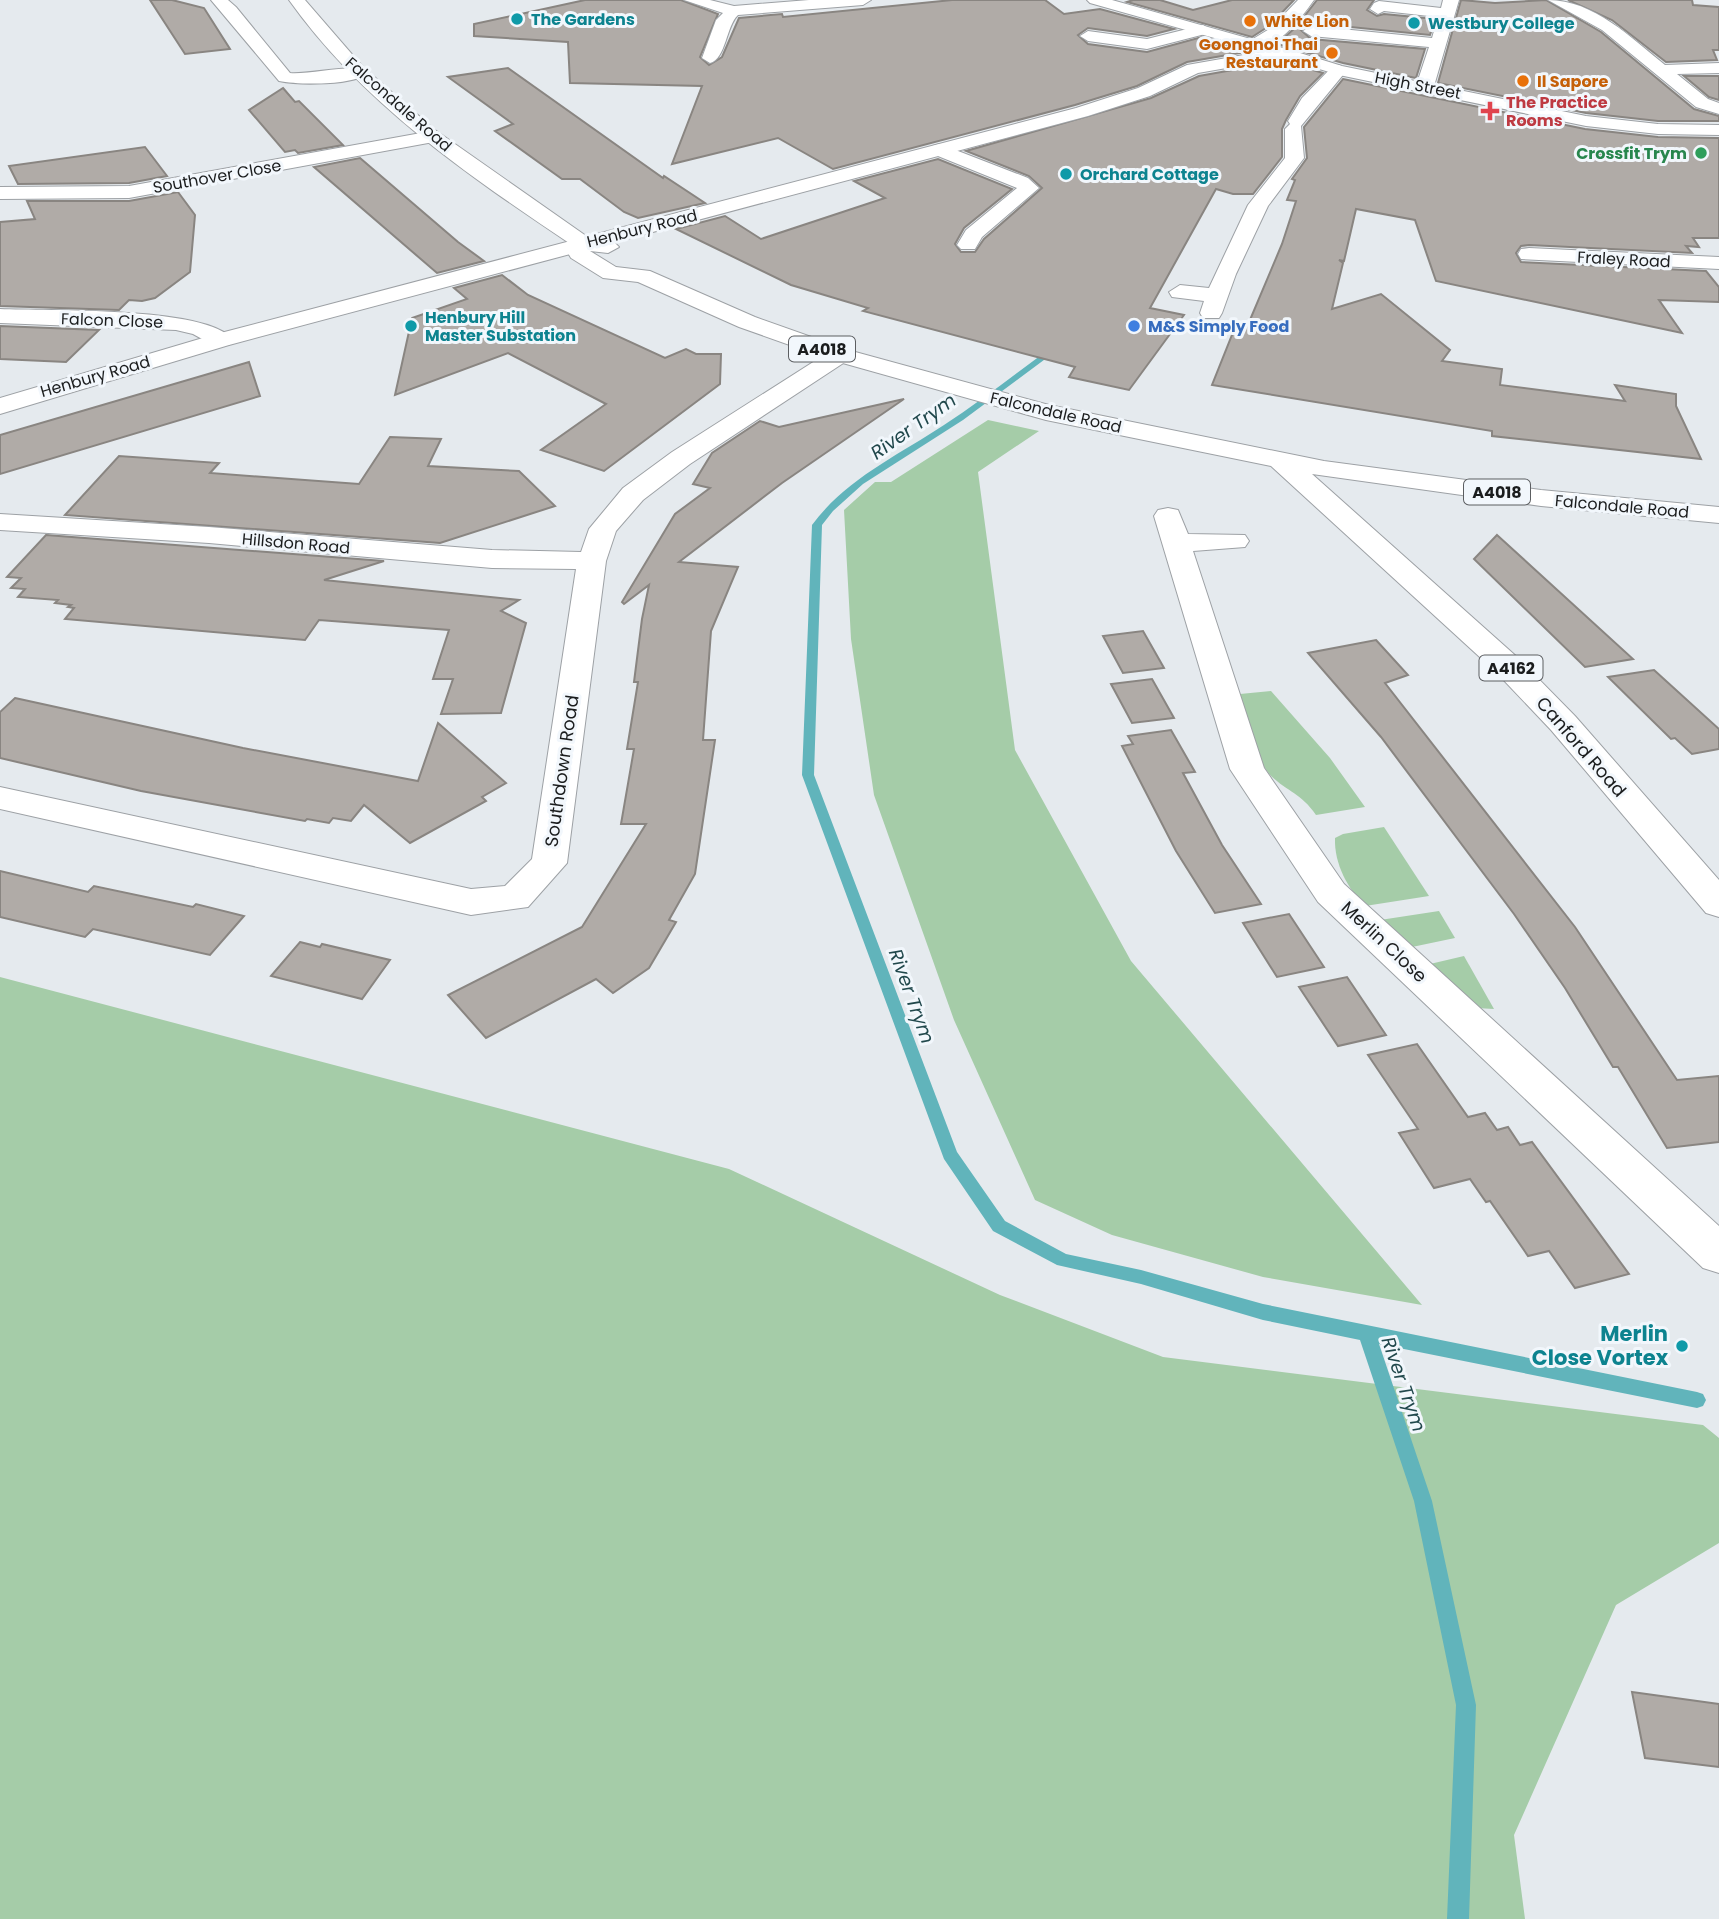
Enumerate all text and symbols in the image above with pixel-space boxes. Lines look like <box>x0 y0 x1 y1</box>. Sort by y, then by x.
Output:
place label: The Gardens <box>531 8 635 31</box>
place label: White Lion <box>1264 10 1349 33</box>
marker: The Gardens <box>509 11 525 27</box>
place label: Westbury College <box>1428 12 1575 35</box>
marker: White Lion <box>1242 13 1258 29</box>
marker: Westbury College <box>1406 15 1422 31</box>
place label: Goongnoi Thai Restaurant <box>1199 33 1318 74</box>
marker: Goongnoi Thai Restaurant <box>1324 45 1340 61</box>
street label: Falcondale Road <box>340 52 457 157</box>
street label: High Street <box>1373 66 1463 105</box>
place label: Il Sapore <box>1537 70 1608 93</box>
marker: Il Sapore <box>1515 73 1531 89</box>
place label: The Practice Rooms <box>1506 91 1608 132</box>
marker: The Practice Rooms <box>1480 101 1500 121</box>
place label: Crossfit Trym <box>1576 142 1687 165</box>
marker: Crossfit Trym <box>1693 145 1709 161</box>
street label: Southover Close <box>151 154 283 199</box>
place label: Orchard Cottage <box>1080 163 1219 186</box>
marker: Orchard Cottage <box>1058 166 1074 182</box>
street label: Henbury Road <box>584 204 700 253</box>
street label: Fraley Road <box>1577 246 1671 273</box>
place label: Henbury Hill Master Substation <box>425 306 576 347</box>
street label: Falcon Close <box>61 307 163 334</box>
place label: M&S Simply Food <box>1148 315 1289 338</box>
marker: Henbury Hill Master Substation <box>403 318 419 334</box>
marker: M&S Simply Food <box>1126 318 1142 334</box>
road number: A4018 <box>789 336 855 362</box>
street label: Henbury Road <box>38 350 153 403</box>
street label: Falcondale Road <box>988 386 1124 439</box>
water label: River Trym <box>865 387 962 466</box>
road number: A4018 <box>1464 480 1530 505</box>
street label: Falcondale Road <box>1554 489 1690 524</box>
street label: Hillsdon Road <box>241 527 351 560</box>
road number: A4162 <box>1480 656 1542 680</box>
street label: Canford Road <box>1531 691 1632 802</box>
street label: Southdown Road <box>538 693 585 849</box>
street label: Merlin Close <box>1336 895 1433 988</box>
water label: River Trym <box>882 945 941 1047</box>
place label: Merlin Close Vortex <box>1532 1319 1669 1372</box>
water label: River Trym <box>1375 1333 1432 1435</box>
marker: Merlin Close Vortex <box>1674 1338 1690 1354</box>

